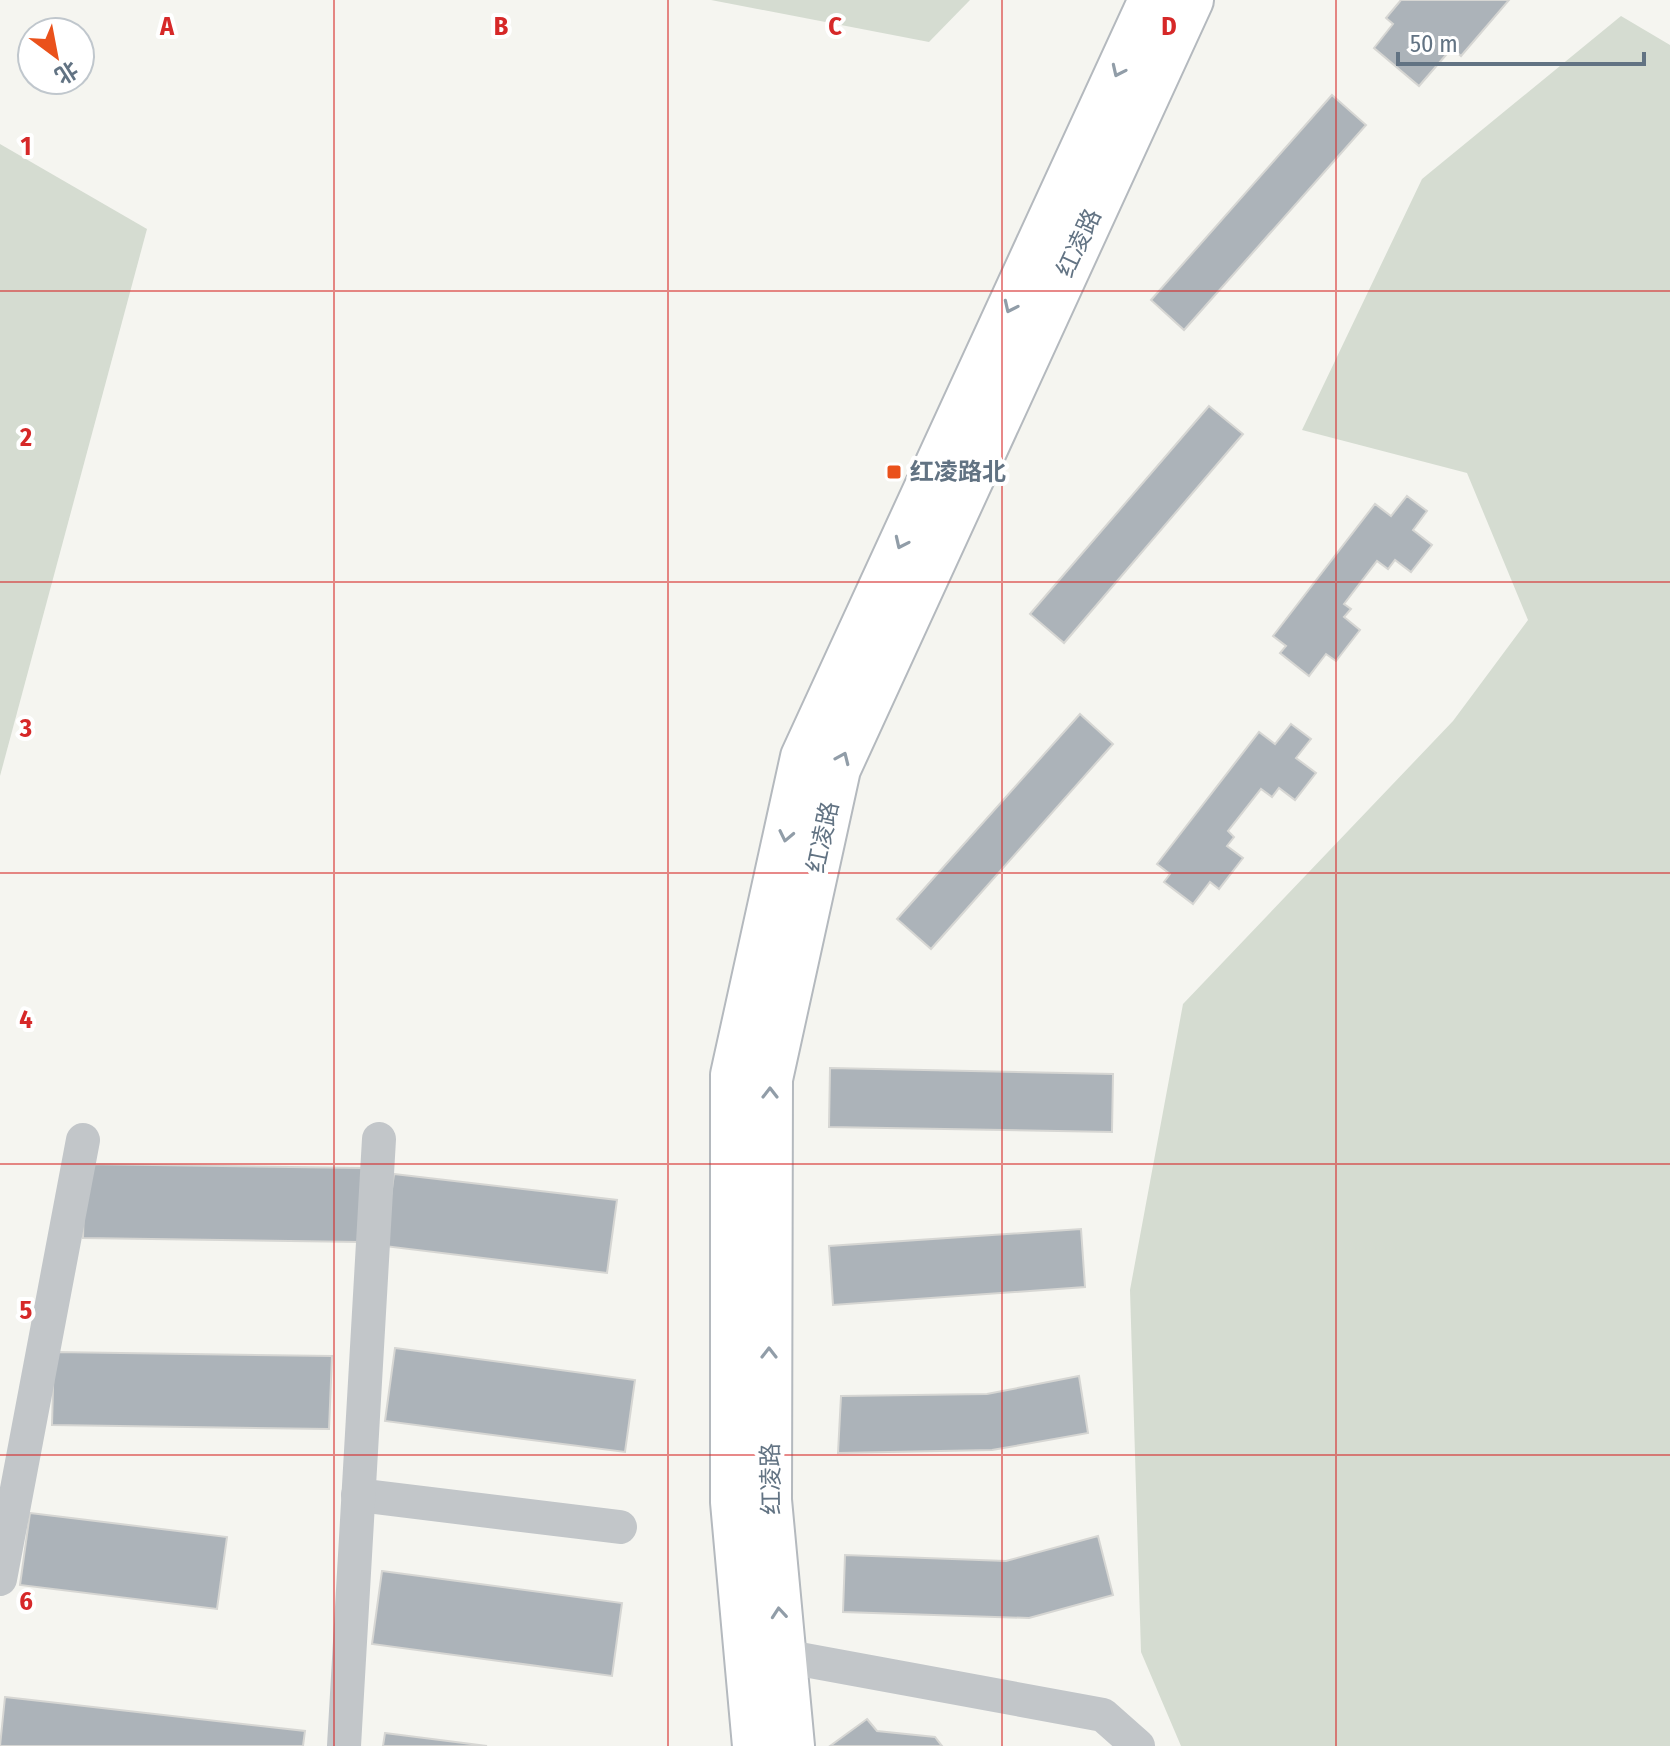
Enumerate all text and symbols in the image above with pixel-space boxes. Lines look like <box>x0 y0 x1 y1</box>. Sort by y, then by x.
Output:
text: A <box>159 11 175 42</box>
text: B <box>494 11 509 42</box>
text: C <box>828 11 842 42</box>
text: D <box>1161 11 1177 42</box>
north arrow <box>16 16 96 96</box>
scale bar <box>1398 16 1644 66</box>
text: 50 m <box>1410 30 1458 58</box>
text: 北 <box>50 55 83 90</box>
one-way arrow <box>1112 63 1128 77</box>
text: 1 <box>21 131 32 162</box>
street label: 红凌路 <box>1051 204 1107 282</box>
one-way arrow <box>1004 299 1020 313</box>
text: 2 <box>19 422 32 453</box>
place label: 红凌路北 <box>910 458 1006 486</box>
marker: 红凌路北 <box>885 463 903 481</box>
one-way arrow <box>895 535 911 550</box>
text: 3 <box>19 713 32 744</box>
one-way arrow <box>834 751 850 766</box>
street label: 红凌路 <box>802 799 844 875</box>
one-way arrow <box>778 829 795 842</box>
text: 4 <box>19 1004 33 1035</box>
one-way arrow <box>761 1086 779 1099</box>
text: 5 <box>20 1295 33 1326</box>
one-way arrow <box>760 1346 778 1359</box>
street label: 红凌路 <box>756 1443 786 1515</box>
text: 6 <box>19 1586 33 1617</box>
one-way arrow <box>771 1606 788 1619</box>

